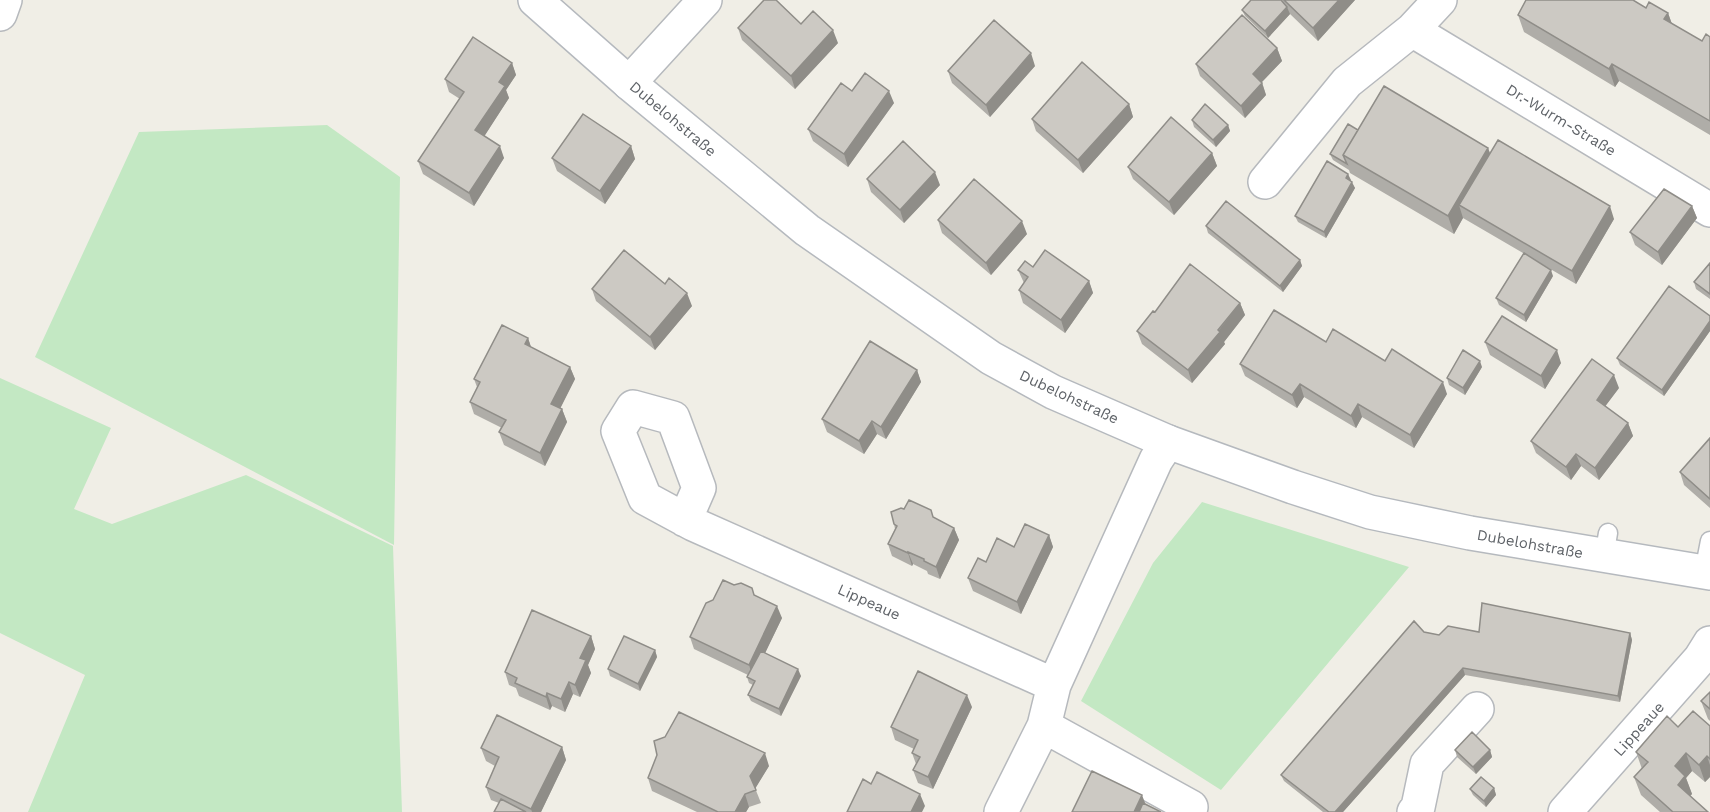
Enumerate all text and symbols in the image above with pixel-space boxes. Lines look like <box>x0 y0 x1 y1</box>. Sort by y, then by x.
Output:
street label: Dubelohstraße <box>626 78 720 160</box>
street label: Dr.-Wurm-Straße <box>1503 80 1619 160</box>
street label: Dubelohstraße <box>1016 366 1122 428</box>
street label: Dubelohstraße <box>1475 526 1585 562</box>
street label: Lippeaue <box>835 580 903 624</box>
street label: Lippeaue <box>1610 698 1668 760</box>

